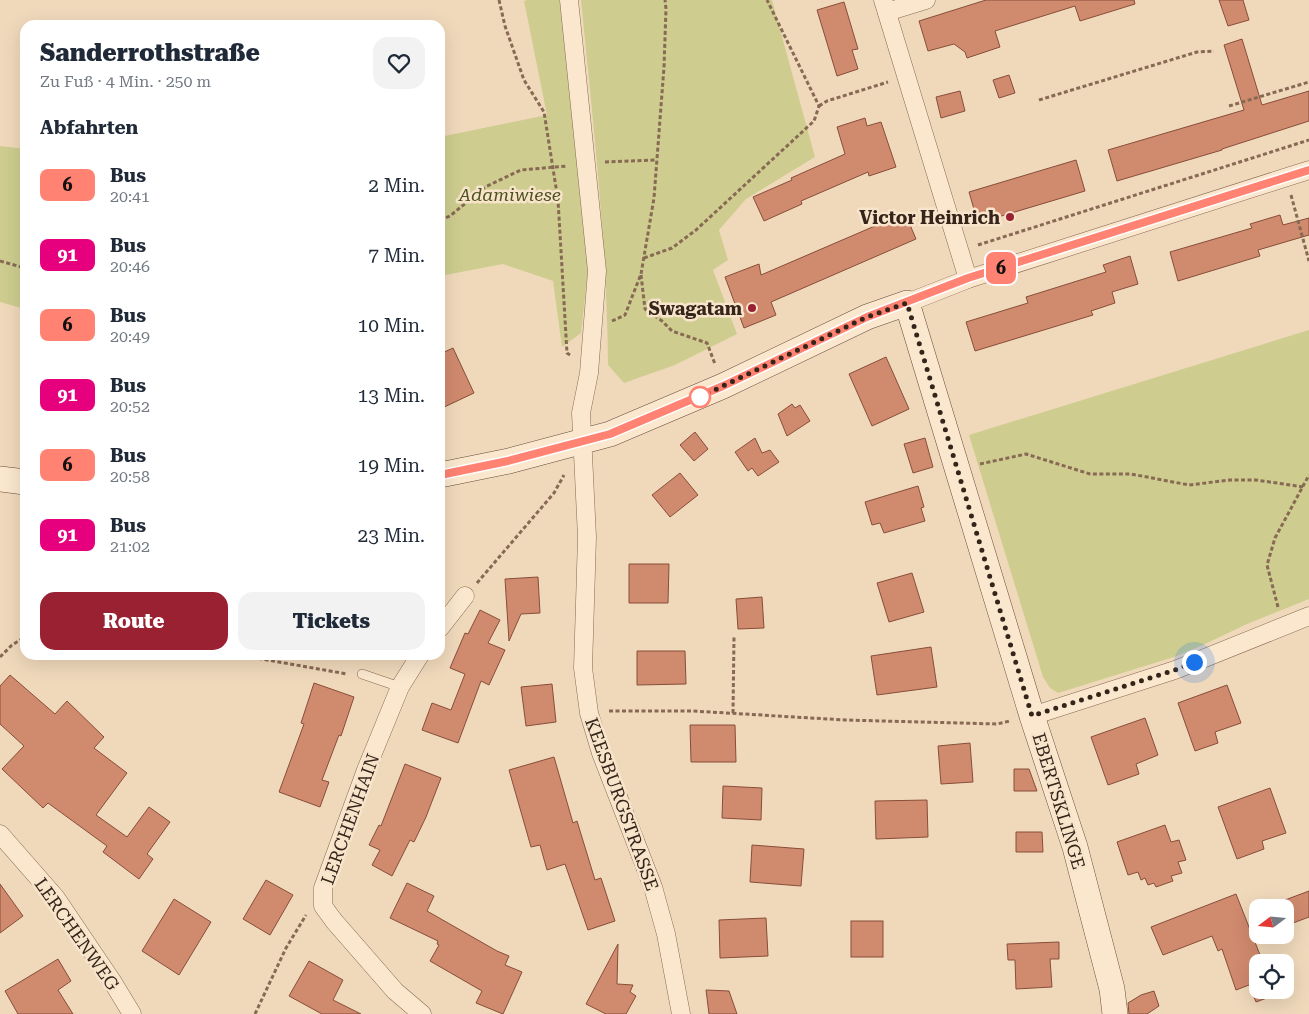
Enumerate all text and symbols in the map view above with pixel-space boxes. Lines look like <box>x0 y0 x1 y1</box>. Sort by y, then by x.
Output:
button: heart <box>373 37 425 89</box>
text: Sanderrothstraße <box>40 39 260 67</box>
text: Zu Fuß · 4 Min. · 250 m <box>40 72 211 91</box>
text: Abfahrten <box>40 116 138 139</box>
text: Bus <box>110 164 146 187</box>
text: 6 <box>62 174 73 195</box>
text: 2 Min. <box>368 174 425 197</box>
park label: Adamiwiese <box>458 184 561 205</box>
text: 20:41 <box>110 187 150 206</box>
place label: Victor Heinrich <box>859 207 1000 228</box>
marker: Victor Heinrich <box>1004 211 1016 223</box>
text: Bus <box>110 234 146 257</box>
text: 91 <box>57 244 78 265</box>
text: 7 Min. <box>368 244 425 267</box>
line badge: 6 <box>985 252 1017 284</box>
text: 20:46 <box>110 257 150 276</box>
text: 6 <box>996 257 1006 278</box>
place label: Swagatam <box>648 298 743 319</box>
marker: Swagatam <box>746 302 758 314</box>
text: Bus <box>110 304 146 327</box>
text: 6 <box>62 314 73 335</box>
text: 10 Min. <box>358 314 425 337</box>
text: 20:49 <box>110 327 150 346</box>
text: Bus <box>110 374 146 397</box>
text: 91 <box>57 384 78 405</box>
text: 13 Min. <box>358 384 425 407</box>
unlabelled marker <box>689 386 711 408</box>
text: 20:52 <box>110 397 150 416</box>
text: Bus <box>110 444 146 467</box>
text: 6 <box>62 454 73 475</box>
text: 19 Min. <box>358 454 425 477</box>
text: 20:58 <box>110 467 150 486</box>
text: Bus <box>110 514 146 537</box>
text: 91 <box>57 524 78 545</box>
text: 23 Min. <box>358 524 425 547</box>
text: 21:02 <box>110 537 150 556</box>
button: Route <box>40 592 228 650</box>
button: Tickets <box>238 592 425 650</box>
your location <box>1182 650 1207 675</box>
street label: KEESBURGSTRASSE <box>581 715 663 893</box>
street label: EBERTSKLINGE <box>1028 730 1090 872</box>
street label: LERCHENHAIN <box>317 751 383 887</box>
street label: LERCHENWEG <box>30 874 124 994</box>
north arrow <box>1249 899 1294 944</box>
map controls <box>1249 899 1294 999</box>
button: locate <box>1249 954 1294 999</box>

